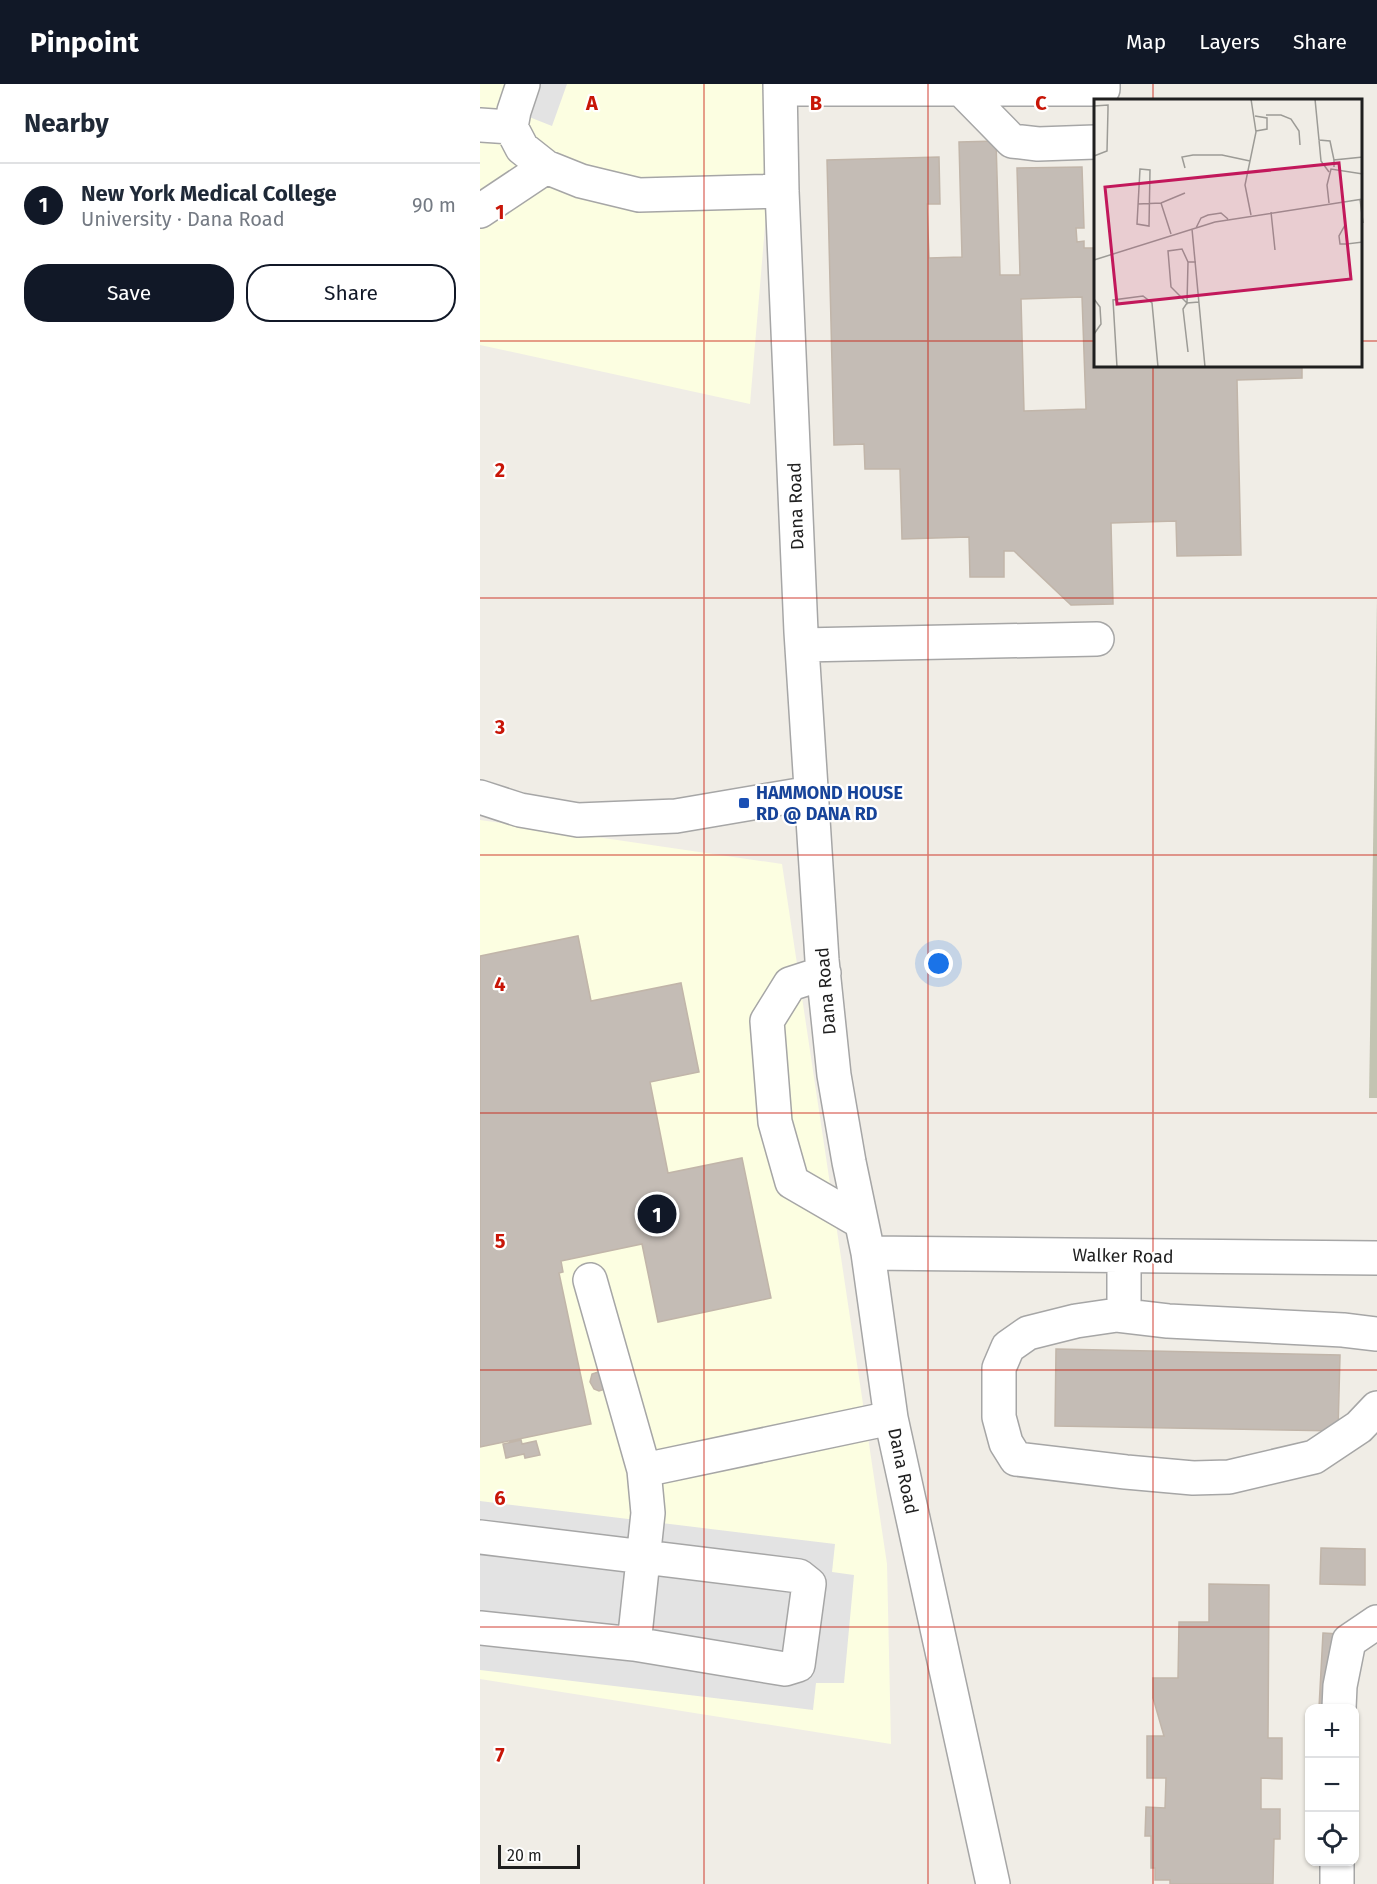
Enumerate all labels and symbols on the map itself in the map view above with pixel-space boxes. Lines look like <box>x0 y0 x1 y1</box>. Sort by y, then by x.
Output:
text: A <box>585 91 599 115</box>
text: B <box>810 91 822 115</box>
text: C <box>1035 91 1047 115</box>
inset map <box>1094 99 1362 368</box>
text: 1 <box>495 200 505 224</box>
text: 2 <box>495 458 505 482</box>
street label: Dana Road <box>783 462 809 550</box>
text: 3 <box>494 715 505 739</box>
place label: HAMMOND HOUSE RD @ DANA RD <box>756 782 903 825</box>
marker: HAMMOND HOUSE RD @ DANA RD <box>737 796 751 810</box>
street label: Dana Road <box>811 946 841 1036</box>
your location <box>924 949 953 978</box>
text: 4 <box>494 972 506 996</box>
pin: 1 <box>638 1192 676 1236</box>
text: 5 <box>495 1229 506 1253</box>
street label: Walker Road <box>1072 1244 1174 1268</box>
street label: Dana Road <box>883 1426 923 1516</box>
text: 6 <box>494 1486 506 1510</box>
text: 7 <box>495 1743 505 1767</box>
scale bar <box>498 1842 580 1870</box>

